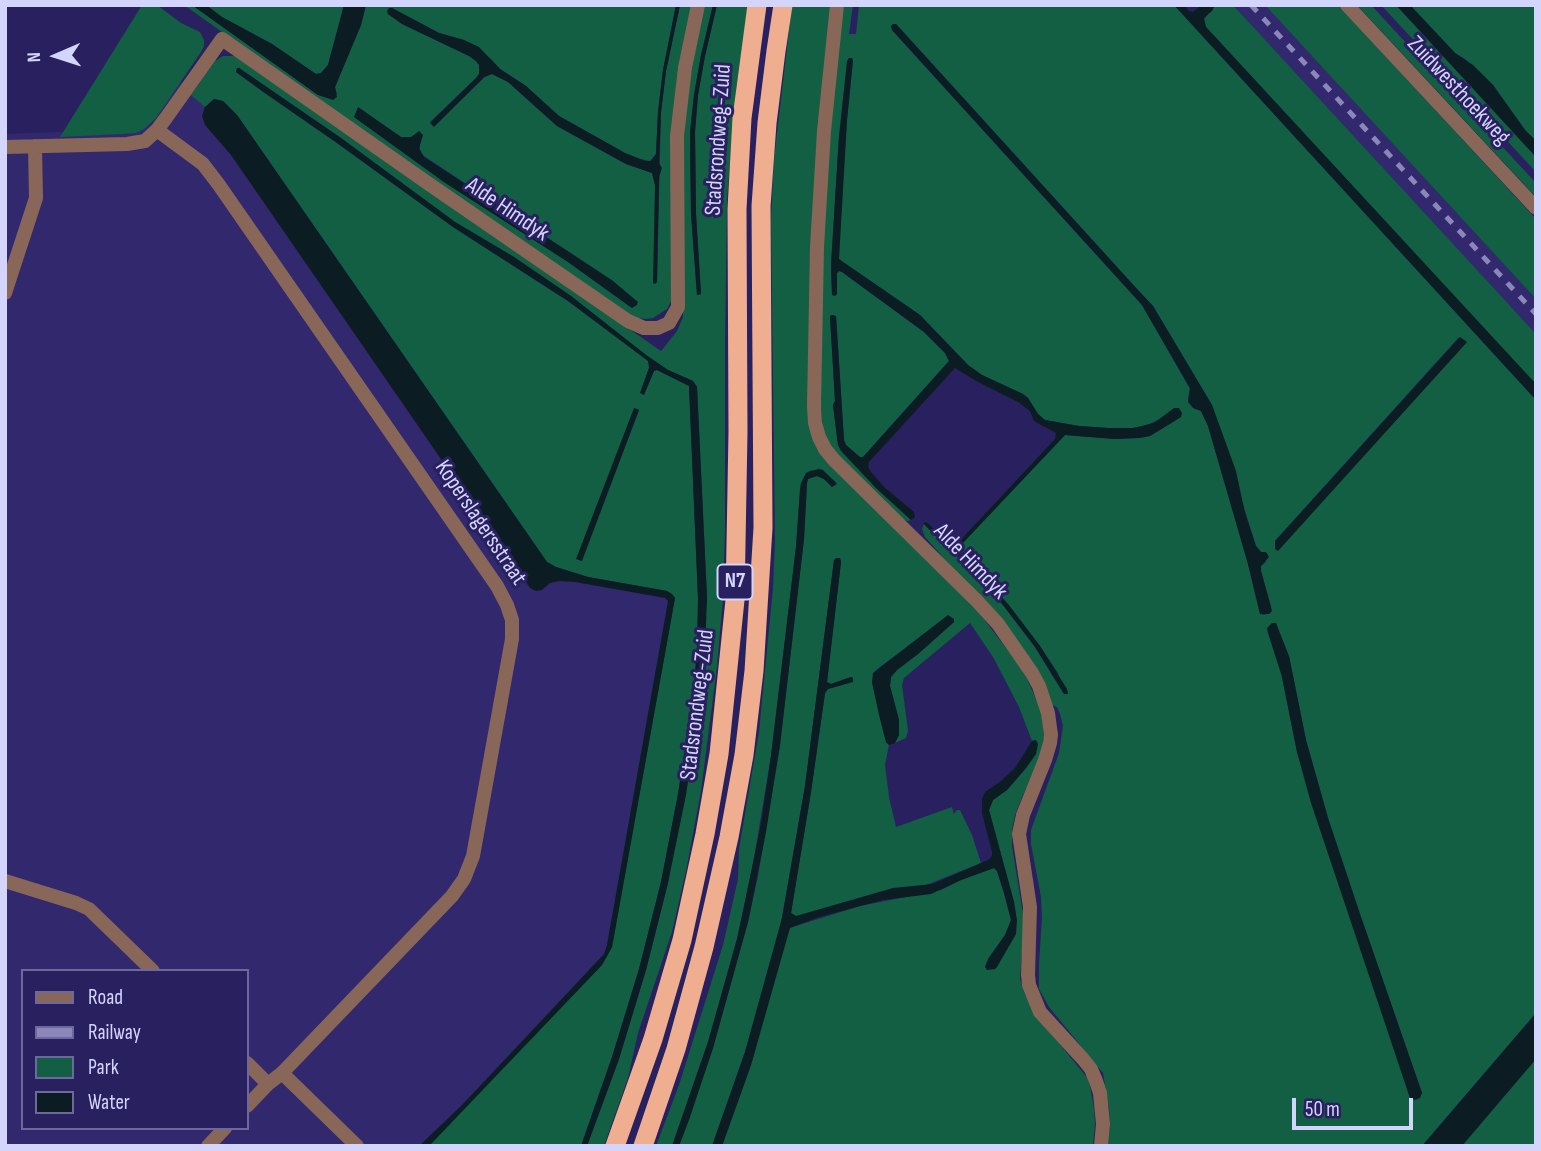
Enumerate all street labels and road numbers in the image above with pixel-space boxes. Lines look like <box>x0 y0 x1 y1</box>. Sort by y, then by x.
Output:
street label: Zuidwesthoekweg <box>1401 31 1515 151</box>
street label: Stadsrondweg-Zuid <box>700 63 738 217</box>
street label: Alde Himdyk <box>460 172 554 248</box>
street label: Koperslagersstraat <box>428 455 532 591</box>
street label: Alde Himdyk <box>927 518 1013 606</box>
road number: N7 <box>718 564 752 600</box>
street label: Stadsrondweg-Zuid <box>675 628 721 782</box>

